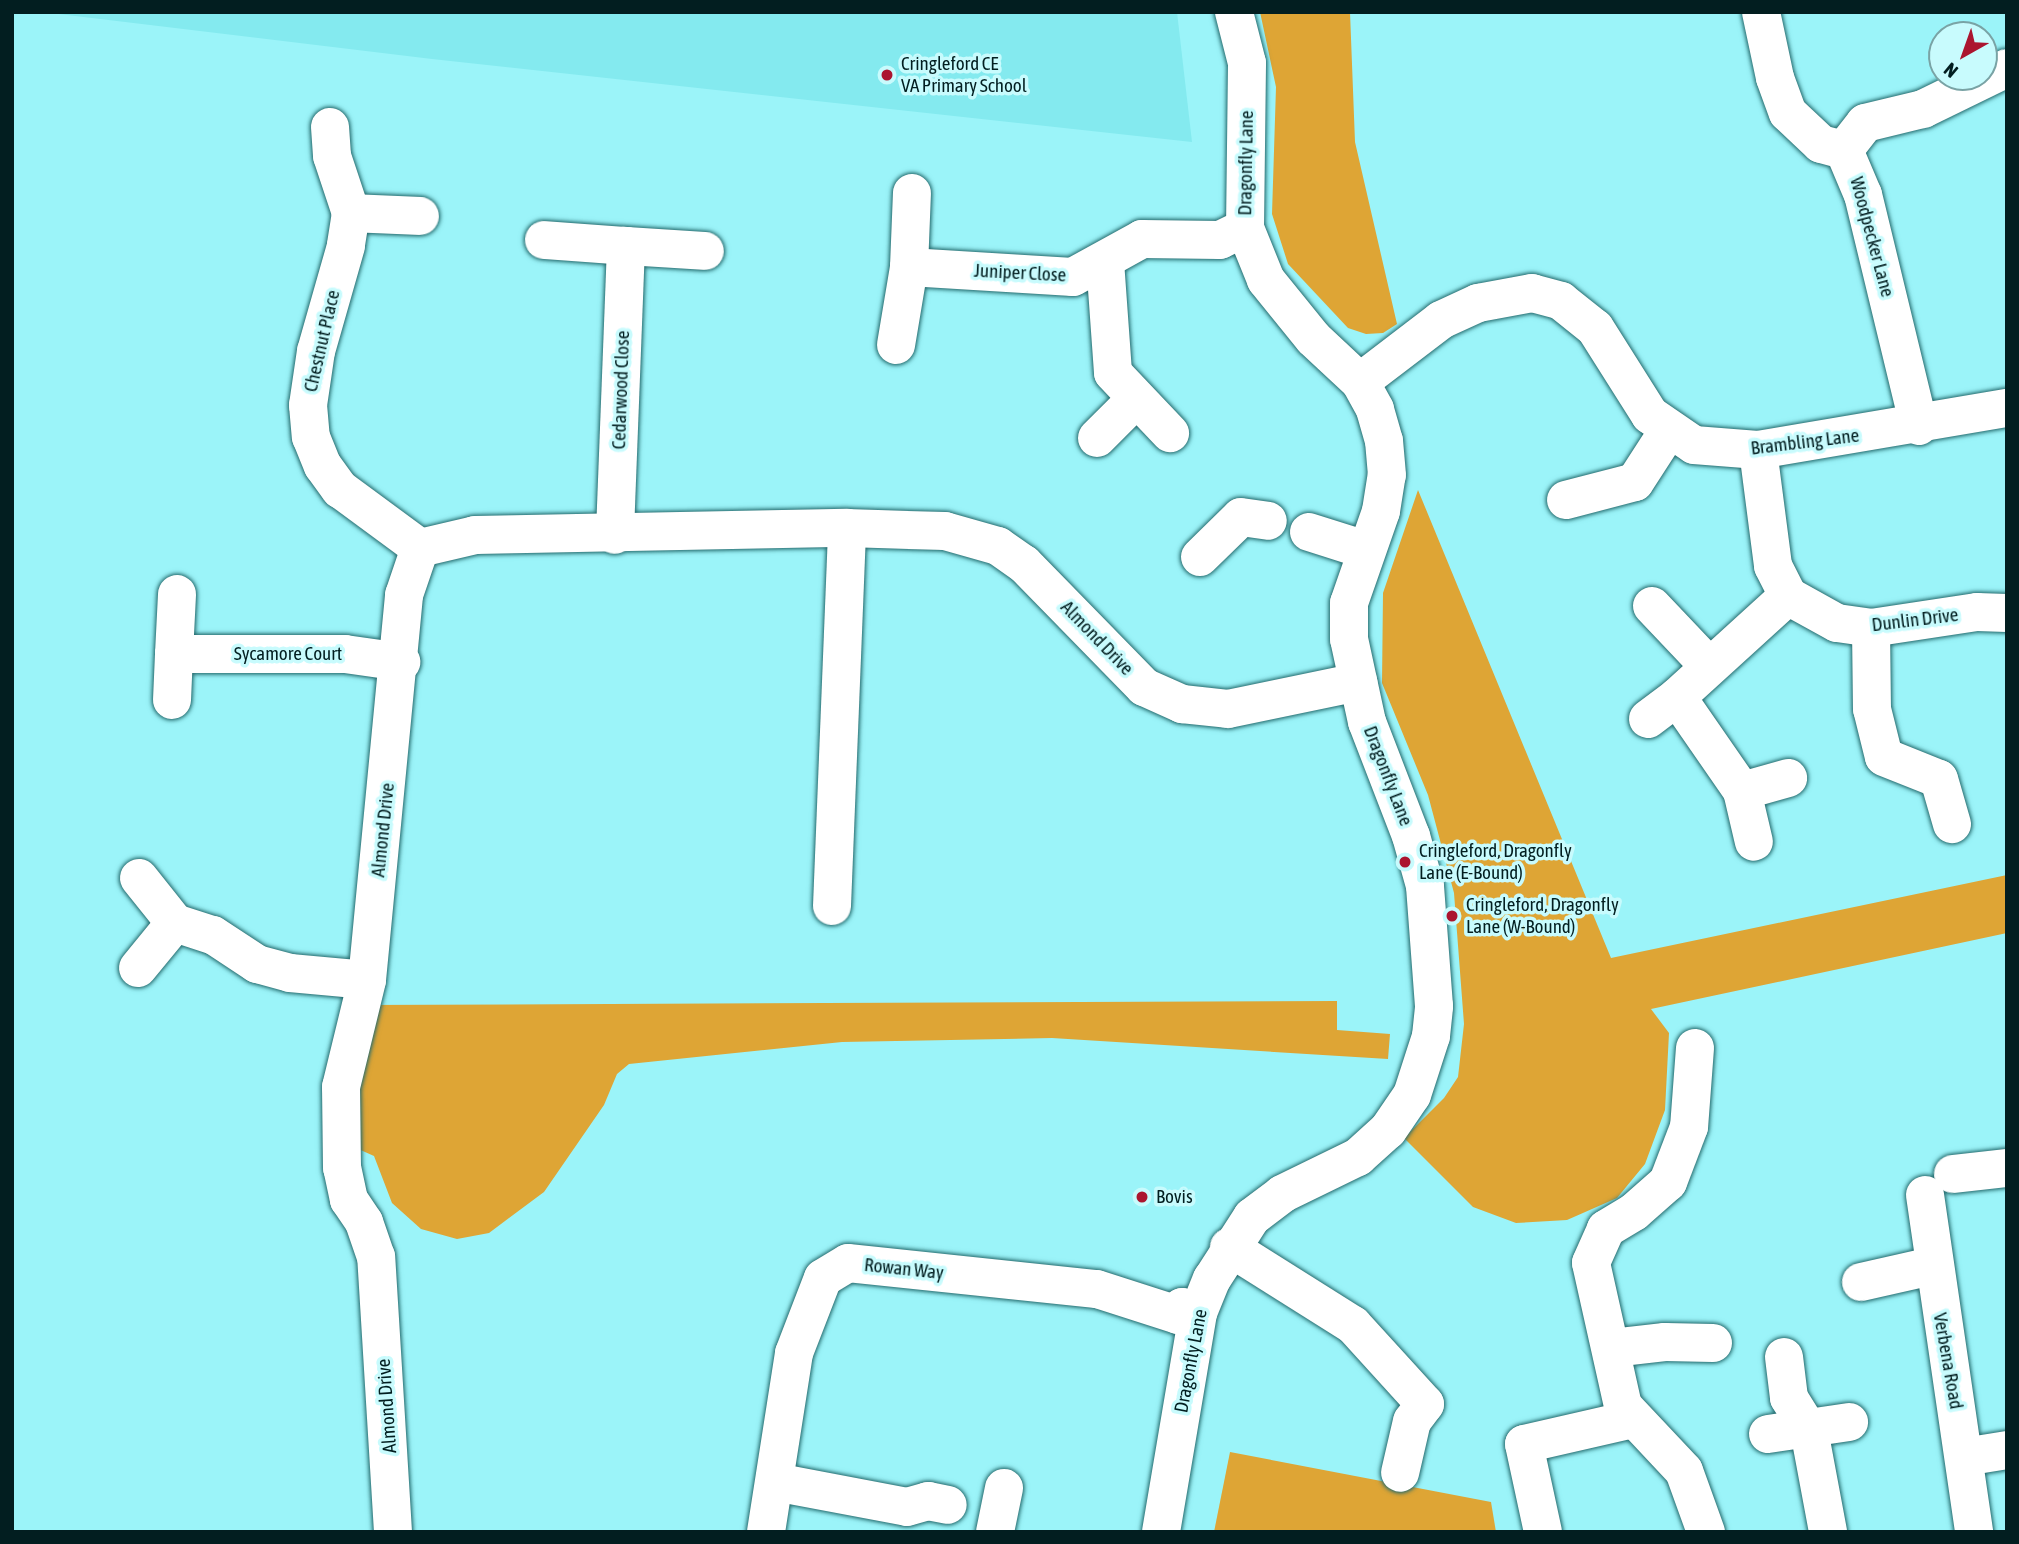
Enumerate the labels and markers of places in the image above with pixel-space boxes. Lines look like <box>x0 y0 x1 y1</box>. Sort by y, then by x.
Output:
place label: Cringleford CE VA Primary School <box>901 53 1027 97</box>
marker: Cringleford CE VA Primary School <box>879 67 895 83</box>
place label: Cringleford, Dragonfly Lane (E-Bound) <box>1419 840 1572 884</box>
marker: Cringleford, Dragonfly Lane (E-Bound) <box>1397 854 1413 870</box>
place label: Cringleford, Dragonfly Lane (W-Bound) <box>1466 894 1619 938</box>
marker: Cringleford, Dragonfly Lane (W-Bound) <box>1444 908 1460 924</box>
place label: Bovis <box>1156 1186 1193 1208</box>
marker: Bovis <box>1134 1189 1150 1205</box>

